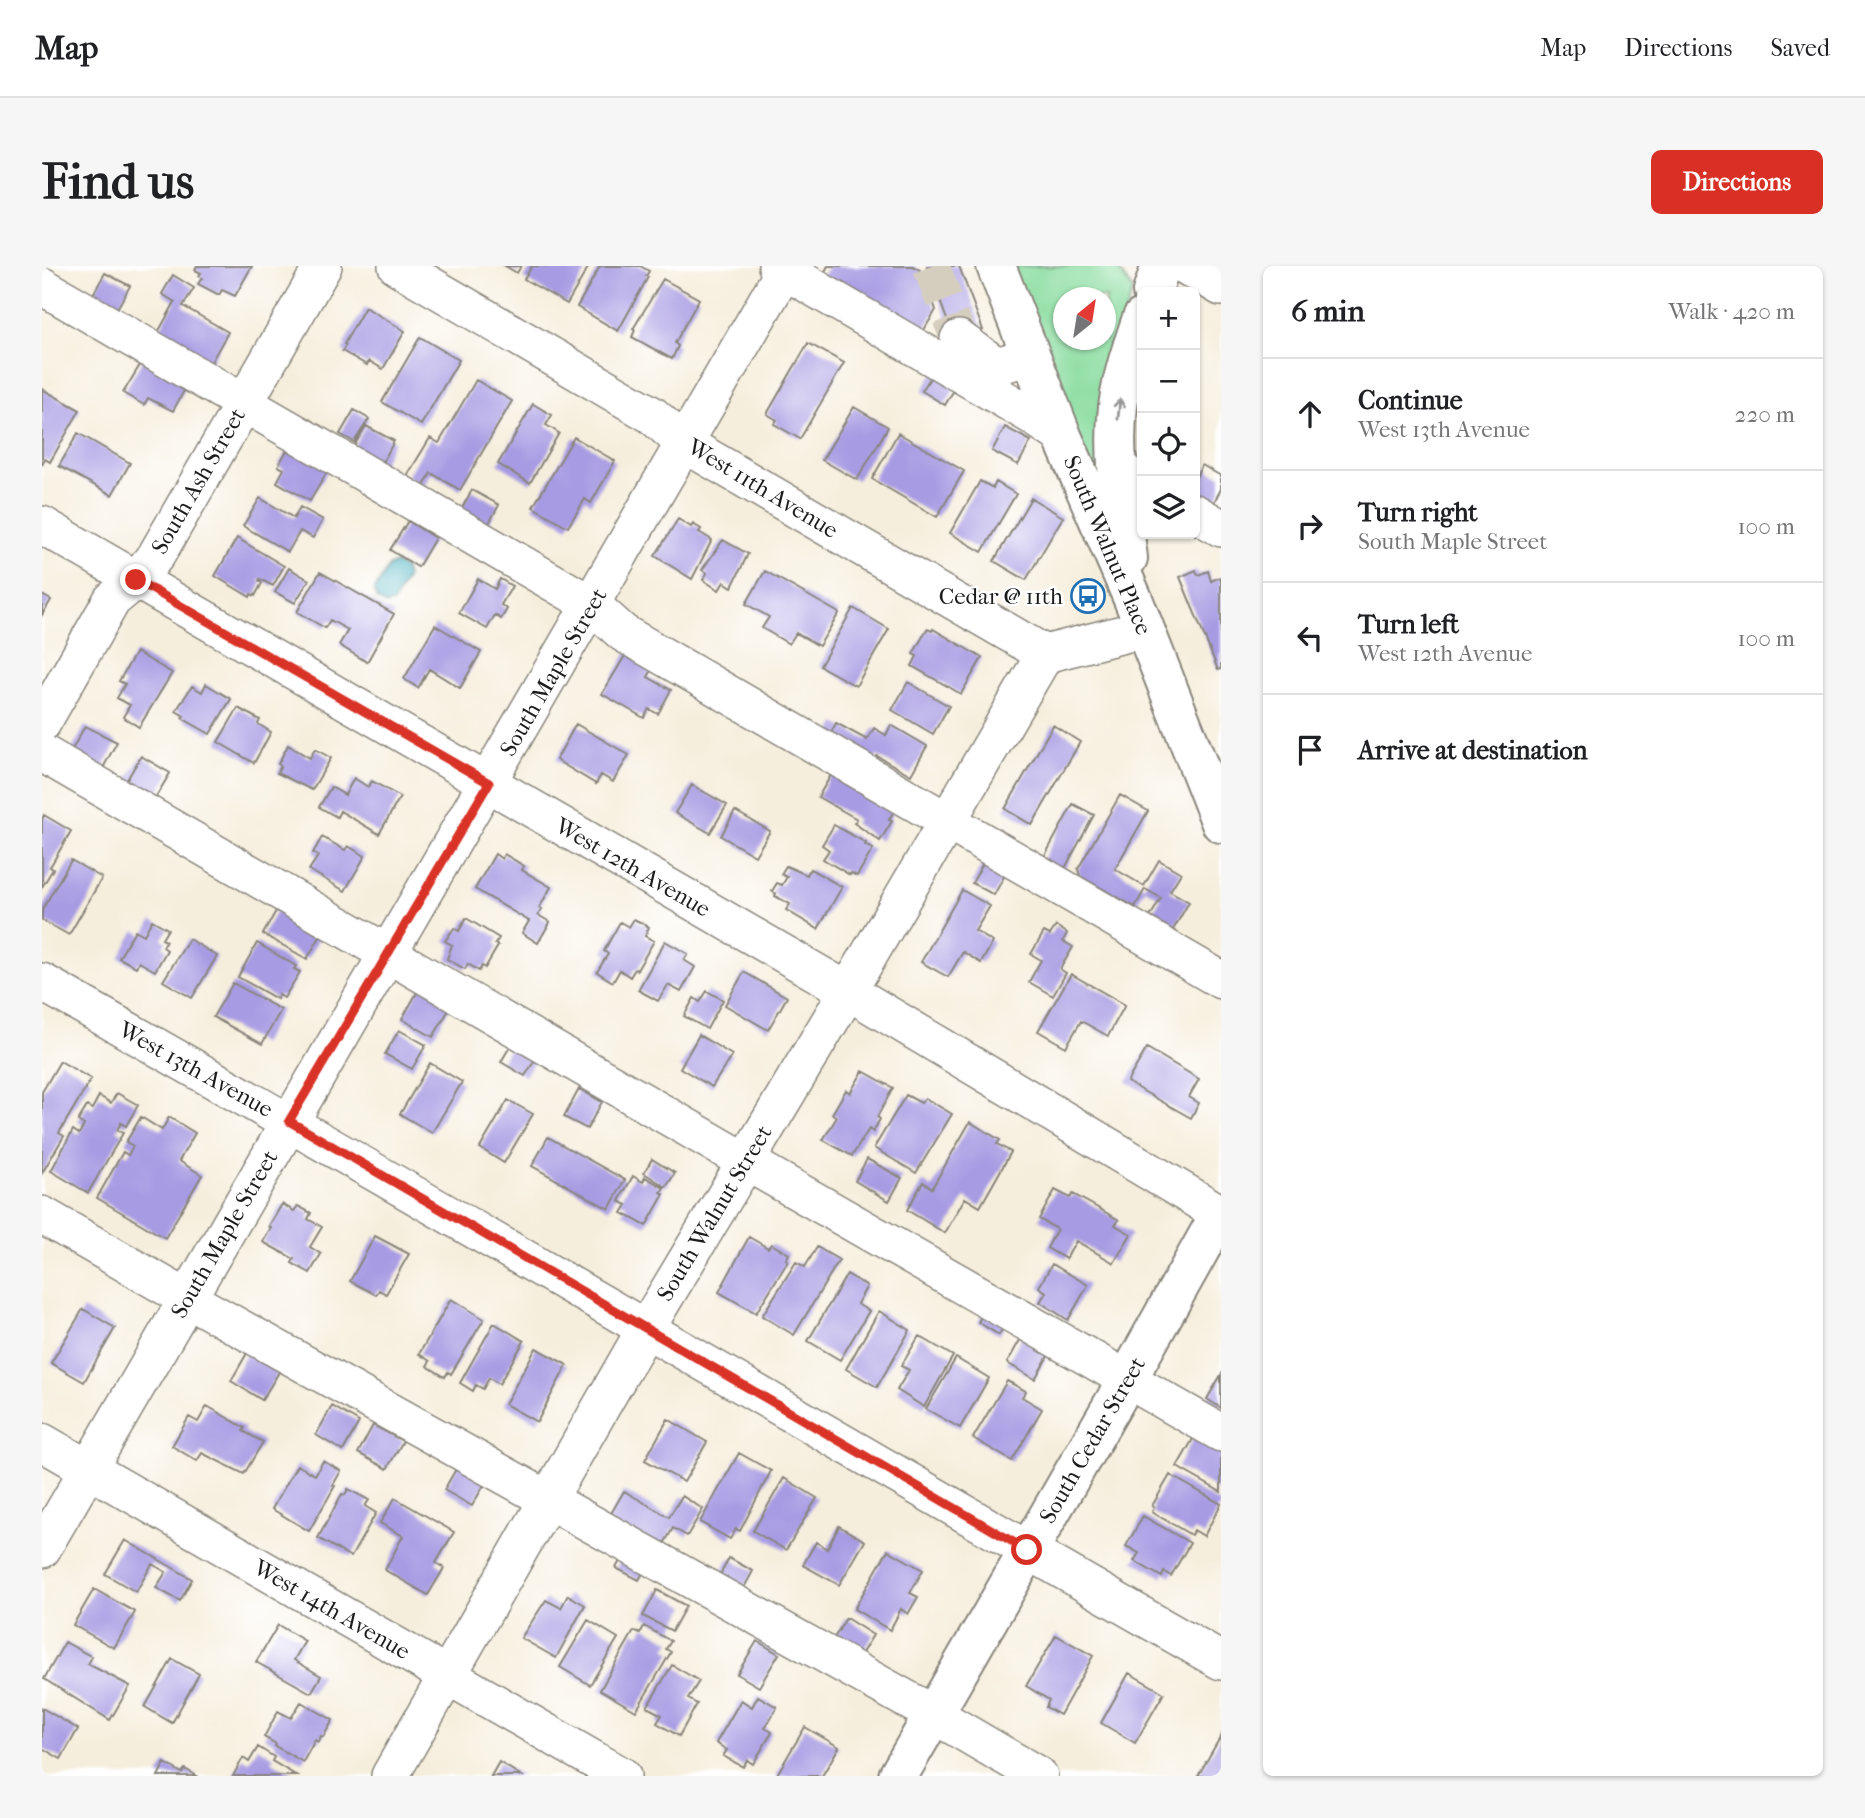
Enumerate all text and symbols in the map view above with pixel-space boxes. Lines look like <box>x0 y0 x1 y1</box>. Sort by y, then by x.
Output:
text: Map <box>35 29 98 68</box>
text: Map <box>1540 34 1586 62</box>
text: Directions <box>1624 34 1732 62</box>
text: Saved <box>1770 34 1830 62</box>
button: Directions <box>1651 150 1823 214</box>
text: Find us <box>42 153 194 211</box>
north arrow <box>1053 287 1116 350</box>
map controls <box>1137 287 1200 539</box>
button: + <box>1137 287 1200 350</box>
text: 6 min <box>1291 294 1365 329</box>
text: Walk · 420 m <box>1668 298 1795 325</box>
button: − <box>1137 350 1200 413</box>
text: Continue <box>1358 385 1463 416</box>
icon: ahead <box>1291 395 1329 433</box>
one-way arrow <box>1113 398 1126 421</box>
text: 220 m <box>1735 401 1795 428</box>
street label: South Ash Street <box>146 403 251 559</box>
button: locate <box>1137 413 1200 476</box>
text: West 13th Avenue <box>1358 416 1530 443</box>
street label: West 11th Avenue <box>682 432 843 544</box>
street label: South Walnut Place <box>1058 452 1157 639</box>
button: layers <box>1137 476 1200 539</box>
text: Turn right <box>1358 497 1478 528</box>
icon: right <box>1291 507 1329 545</box>
text: 100 m <box>1737 513 1795 540</box>
text: South Maple Street <box>1358 528 1547 555</box>
route end <box>120 564 151 595</box>
bus stop icon: Cedar @ 11th <box>1069 577 1107 615</box>
street label: South Maple Street <box>494 583 612 761</box>
place label: Cedar @ 11th <box>939 583 1063 610</box>
text: Turn left <box>1358 609 1459 640</box>
icon: left <box>1291 619 1329 657</box>
text: 100 m <box>1737 625 1795 652</box>
text: West 12th Avenue <box>1358 640 1532 667</box>
icon: arrive <box>1291 731 1329 769</box>
text: Arrive at destination <box>1358 735 1588 766</box>
street label: West 12th Avenue <box>550 812 715 923</box>
street label: West 13th Avenue <box>113 1015 278 1123</box>
street label: South Walnut Street <box>651 1120 778 1306</box>
street label: South Maple Street <box>165 1145 283 1323</box>
street label: South Cedar Street <box>1034 1352 1151 1528</box>
route start <box>1011 1534 1042 1565</box>
street label: West 14th Avenue <box>248 1553 415 1665</box>

